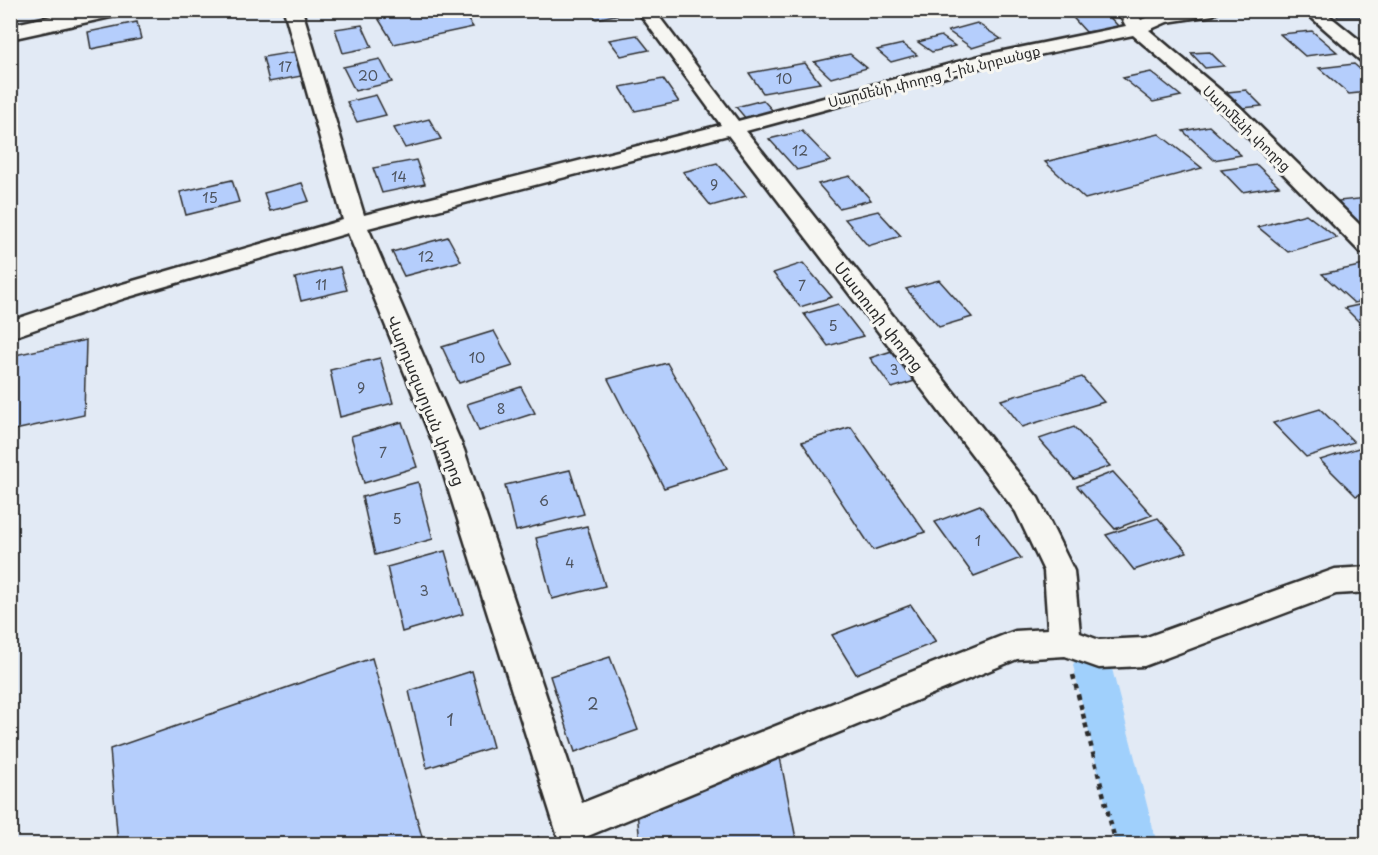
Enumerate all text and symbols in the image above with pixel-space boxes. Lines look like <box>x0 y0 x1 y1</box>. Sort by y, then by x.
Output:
street label: Սարմենի փողոց 1-ին նրբանցք <box>826 39 1042 113</box>
house number: 17 <box>278 56 292 77</box>
house number: 20 <box>358 65 378 86</box>
house number: 10 <box>776 68 792 89</box>
street label: Սարմենի փողոց <box>1198 80 1296 176</box>
house number: 12 <box>792 140 808 161</box>
house number: 14 <box>391 166 407 187</box>
house number: 9 <box>710 174 718 195</box>
house number: 15 <box>202 187 218 208</box>
house number: 12 <box>418 246 434 267</box>
street label: Մատուռի փողոց <box>829 256 931 376</box>
house number: 11 <box>315 274 327 295</box>
house number: 7 <box>798 275 806 296</box>
street label: Վարդազարյան փողոց <box>382 311 472 489</box>
house number: 5 <box>828 315 838 336</box>
house number: 10 <box>469 347 485 368</box>
house number: 3 <box>889 359 899 380</box>
house number: 9 <box>357 377 365 398</box>
house number: 8 <box>497 398 505 419</box>
house number: 7 <box>379 442 387 463</box>
house number: 6 <box>539 490 549 511</box>
house number: 5 <box>392 508 402 529</box>
house number: 1 <box>975 530 981 551</box>
house number: 4 <box>565 552 575 573</box>
house number: 3 <box>419 580 429 601</box>
house number: 2 <box>587 691 599 715</box>
house number: 1 <box>446 707 454 731</box>

